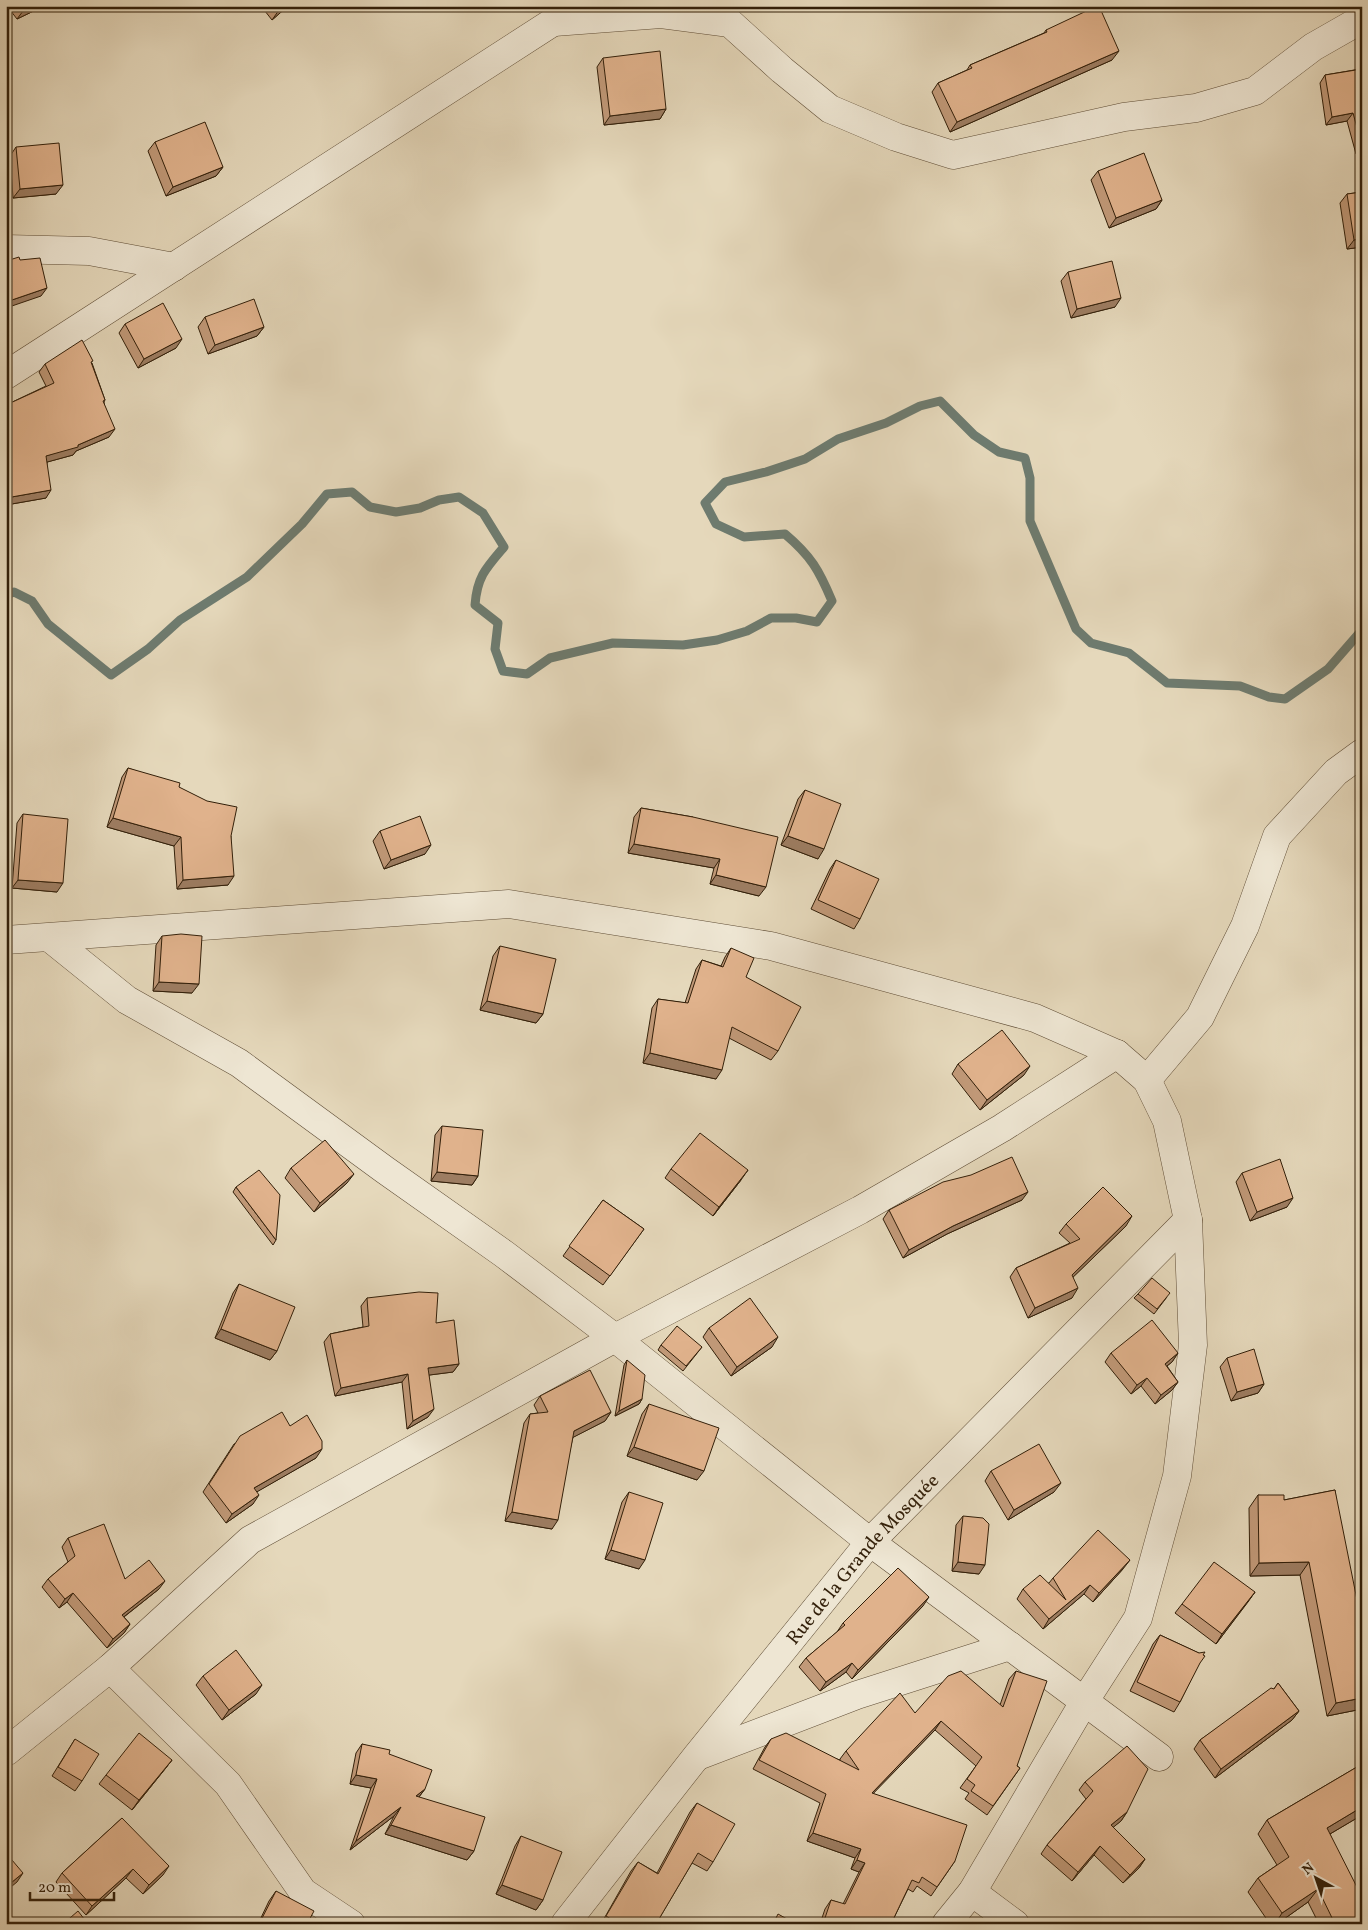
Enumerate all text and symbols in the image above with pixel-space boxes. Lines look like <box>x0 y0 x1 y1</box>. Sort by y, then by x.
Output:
street label: Rue de la Grande Mosquée <box>781 1469 945 1651</box>
north arrow <box>1290 1852 1340 1902</box>
text: N <box>1299 1859 1319 1880</box>
scale bar <box>30 1870 114 1902</box>
text: 20 m <box>38 1878 71 1899</box>

